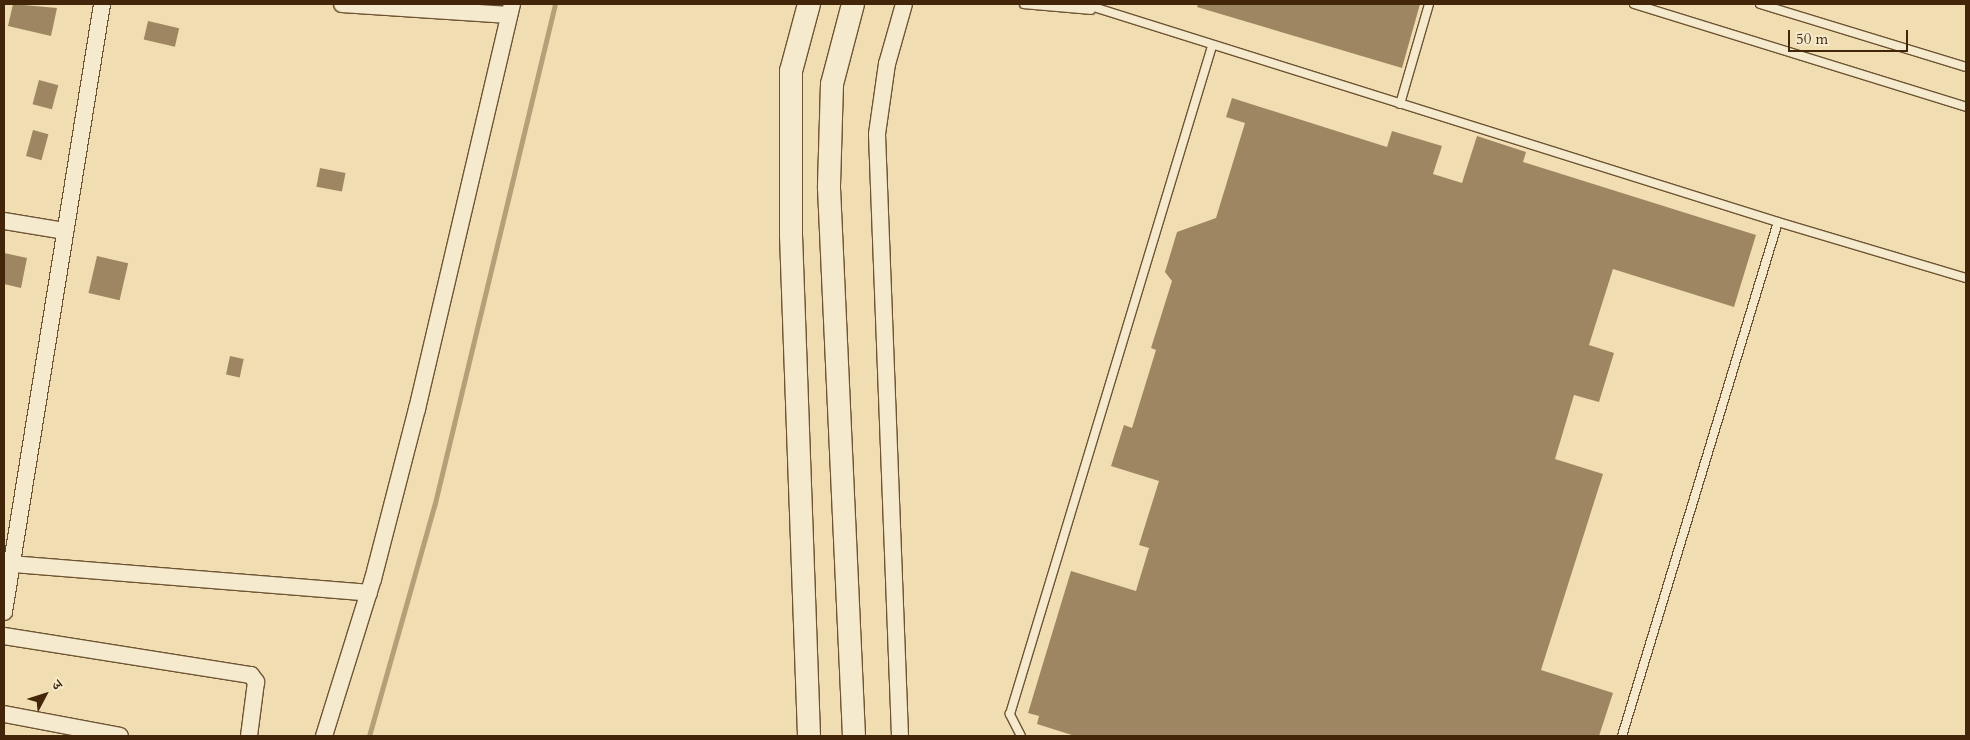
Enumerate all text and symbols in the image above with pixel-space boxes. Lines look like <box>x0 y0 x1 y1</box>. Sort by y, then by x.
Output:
scale bar <box>1790 20 1910 52</box>
text: 50 m <box>1796 29 1828 49</box>
north arrow <box>20 670 70 720</box>
text: उ <box>47 676 66 694</box>

